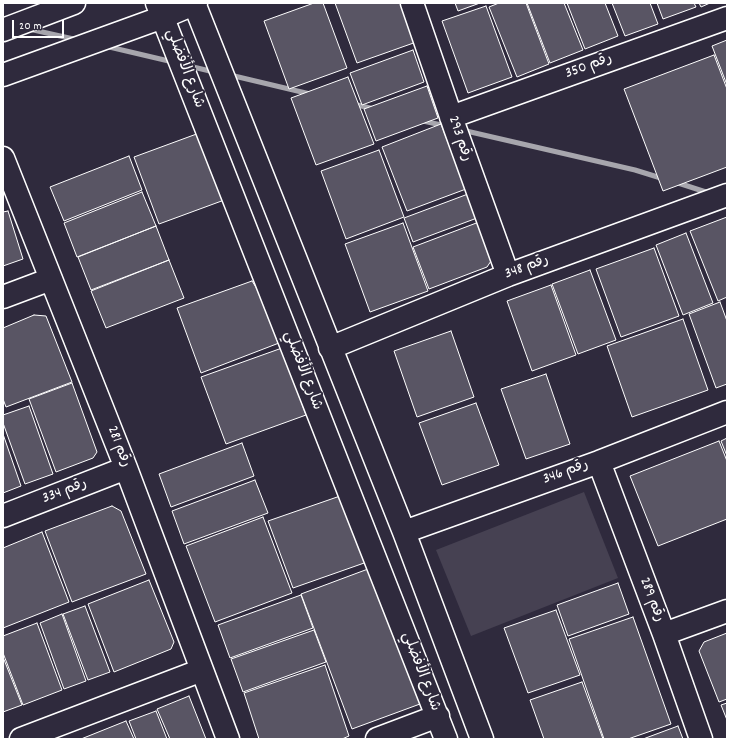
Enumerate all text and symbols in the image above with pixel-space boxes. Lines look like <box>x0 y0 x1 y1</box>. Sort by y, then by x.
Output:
scale bar <box>14 12 66 38</box>
text: 20 m <box>19 18 42 35</box>
street label: شارع الأفضلي <box>161 27 207 111</box>
street label: رقم 350 <box>563 50 615 84</box>
street label: رقم 293 <box>443 114 475 164</box>
street label: رقم 348 <box>502 252 552 284</box>
street label: شارع الأفضلي <box>279 329 325 413</box>
street label: رقم 281 <box>102 424 134 470</box>
street label: رقم 346 <box>541 456 591 490</box>
street label: رقم 334 <box>40 475 90 509</box>
street label: رقم 289 <box>634 575 668 625</box>
street label: شارع الأفضلي <box>397 630 443 714</box>

